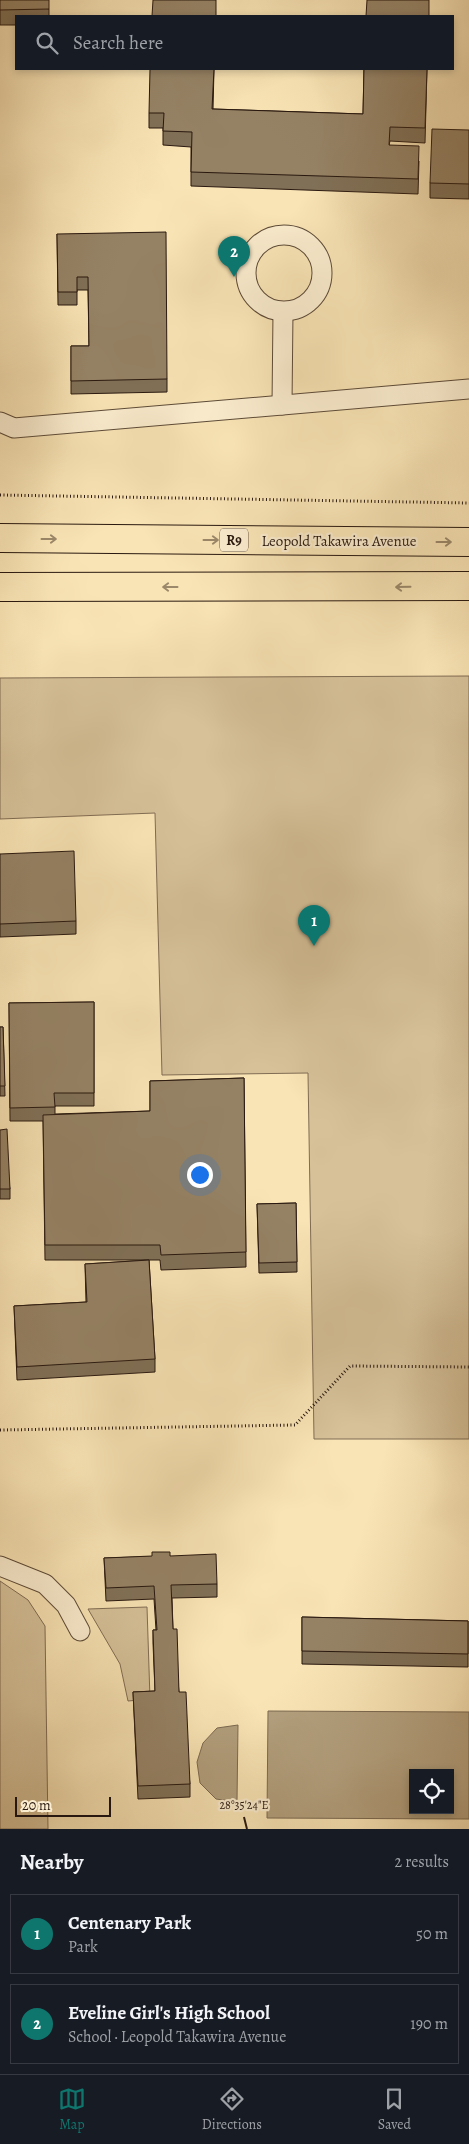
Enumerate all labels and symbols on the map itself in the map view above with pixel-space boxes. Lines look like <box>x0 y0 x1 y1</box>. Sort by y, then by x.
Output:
pin: 2 <box>218 236 250 277</box>
road number: R9 <box>220 528 248 552</box>
street label: Leopold Takawira Avenue <box>261 531 417 551</box>
one-way arrow <box>40 534 56 544</box>
one-way arrow <box>202 535 219 545</box>
one-way arrow <box>435 537 451 547</box>
one-way arrow <box>163 582 179 592</box>
one-way arrow <box>395 582 412 592</box>
pin: 1 <box>298 905 330 946</box>
your location <box>187 1162 213 1188</box>
scale bar <box>15 1794 111 1817</box>
text: 28°35'24"E <box>219 1797 269 1813</box>

